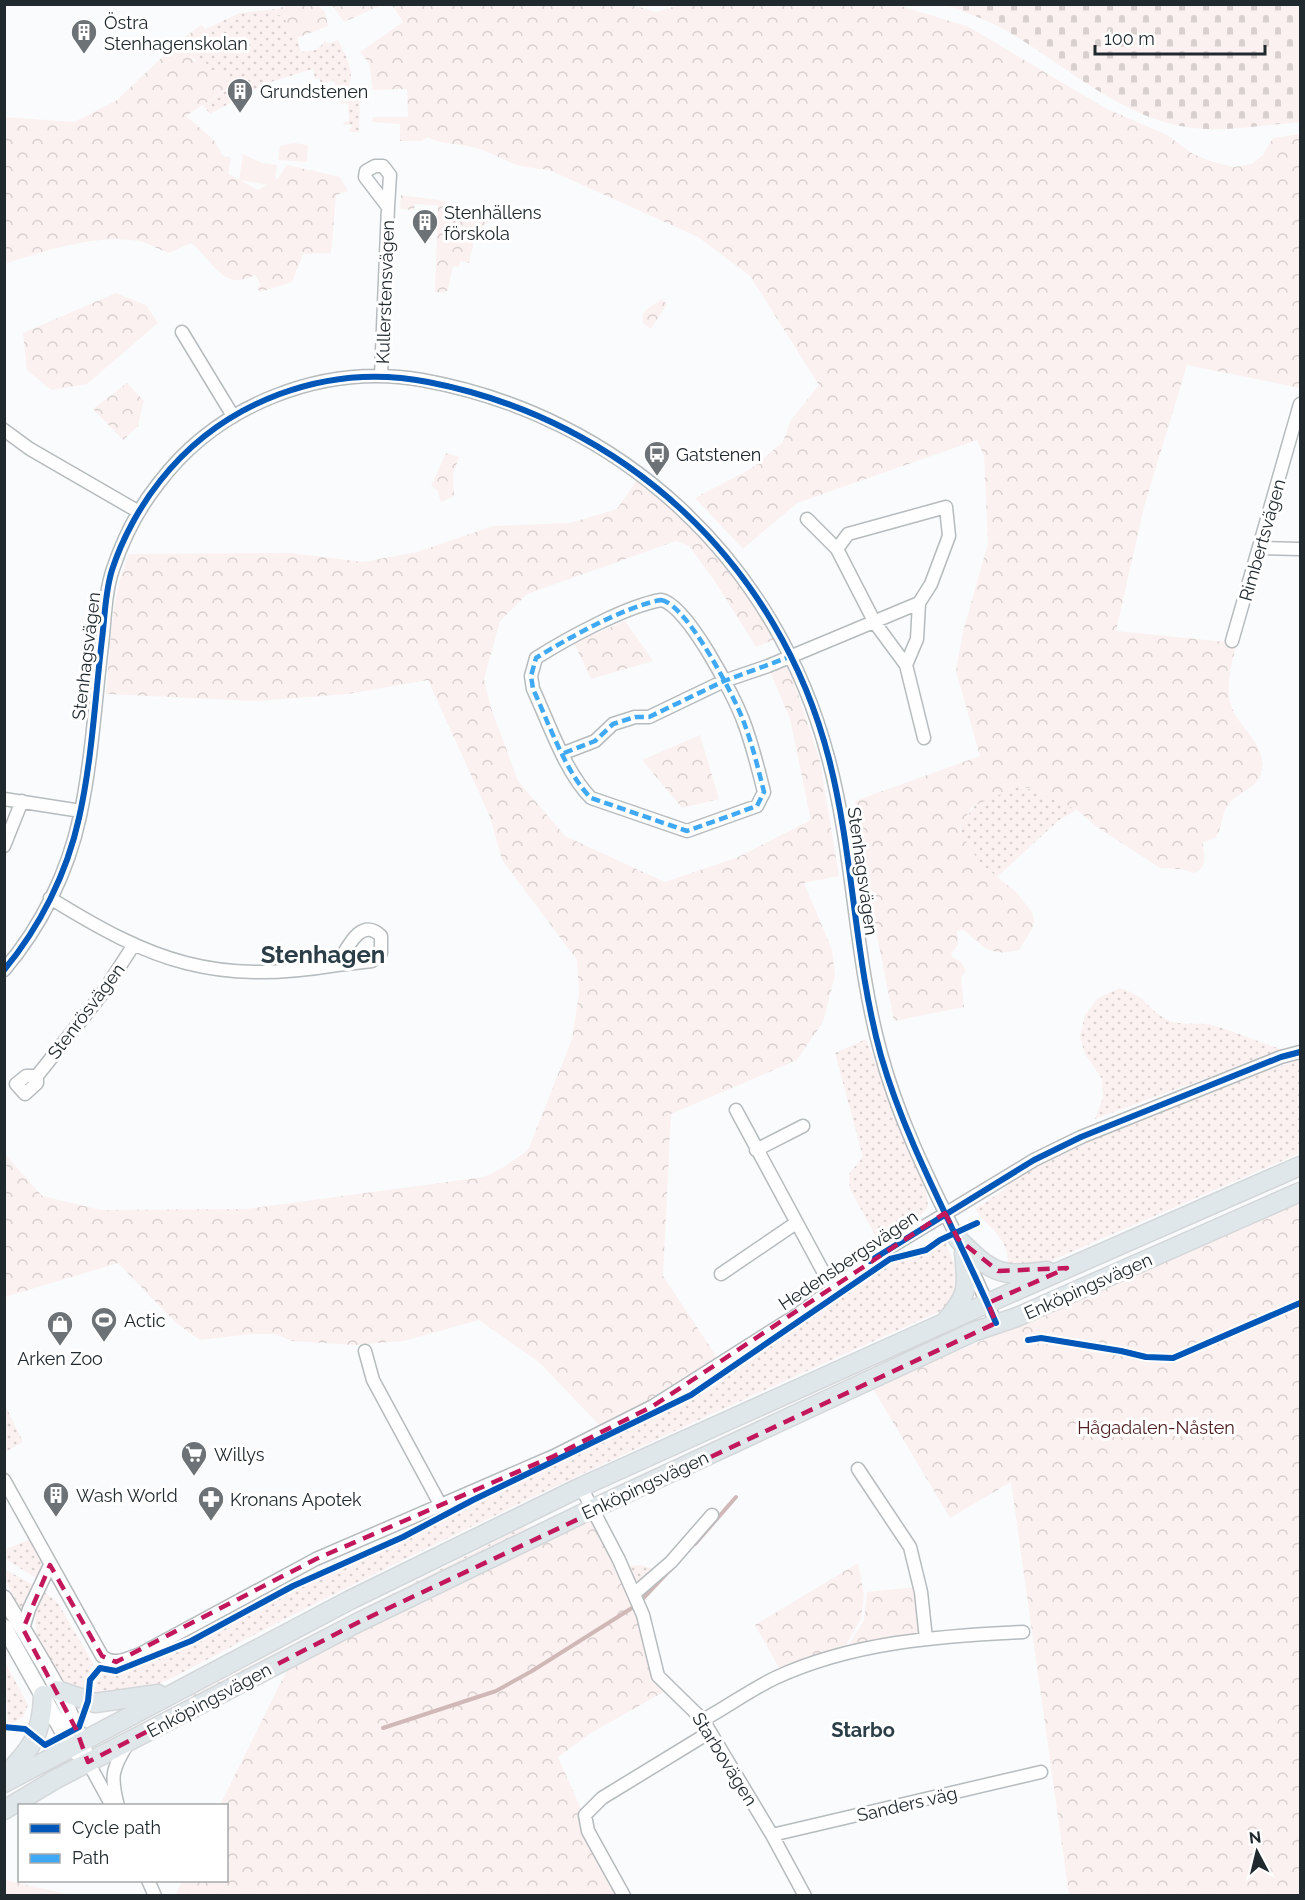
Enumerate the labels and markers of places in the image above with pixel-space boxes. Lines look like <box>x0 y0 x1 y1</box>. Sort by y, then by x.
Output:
place label: Östra Stenhagenskolan <box>104 12 248 54</box>
building icon: Östra Stenhagenskolan <box>69 17 99 55</box>
building icon: Grundstenen <box>225 76 255 114</box>
place label: Grundstenen <box>260 81 368 102</box>
place label: Stenhällens förskola <box>444 202 542 244</box>
building icon: Stenhällens förskola <box>410 207 440 245</box>
bus stop icon: Gatstenen <box>642 439 672 477</box>
place label: Gatstenen <box>676 444 761 465</box>
sports icon: Actic <box>89 1305 119 1343</box>
shop icon: Arken Zoo <box>45 1309 75 1347</box>
place label: Actic <box>124 1310 166 1331</box>
place label: Arken Zoo <box>17 1348 103 1369</box>
supermarket icon: Willys <box>179 1439 209 1477</box>
place label: Willys <box>214 1444 265 1465</box>
building icon: Wash World <box>41 1480 71 1518</box>
pharmacy icon: Kronans Apotek <box>196 1484 226 1522</box>
place label: Wash World <box>76 1485 178 1506</box>
place label: Kronans Apotek <box>230 1489 362 1510</box>

